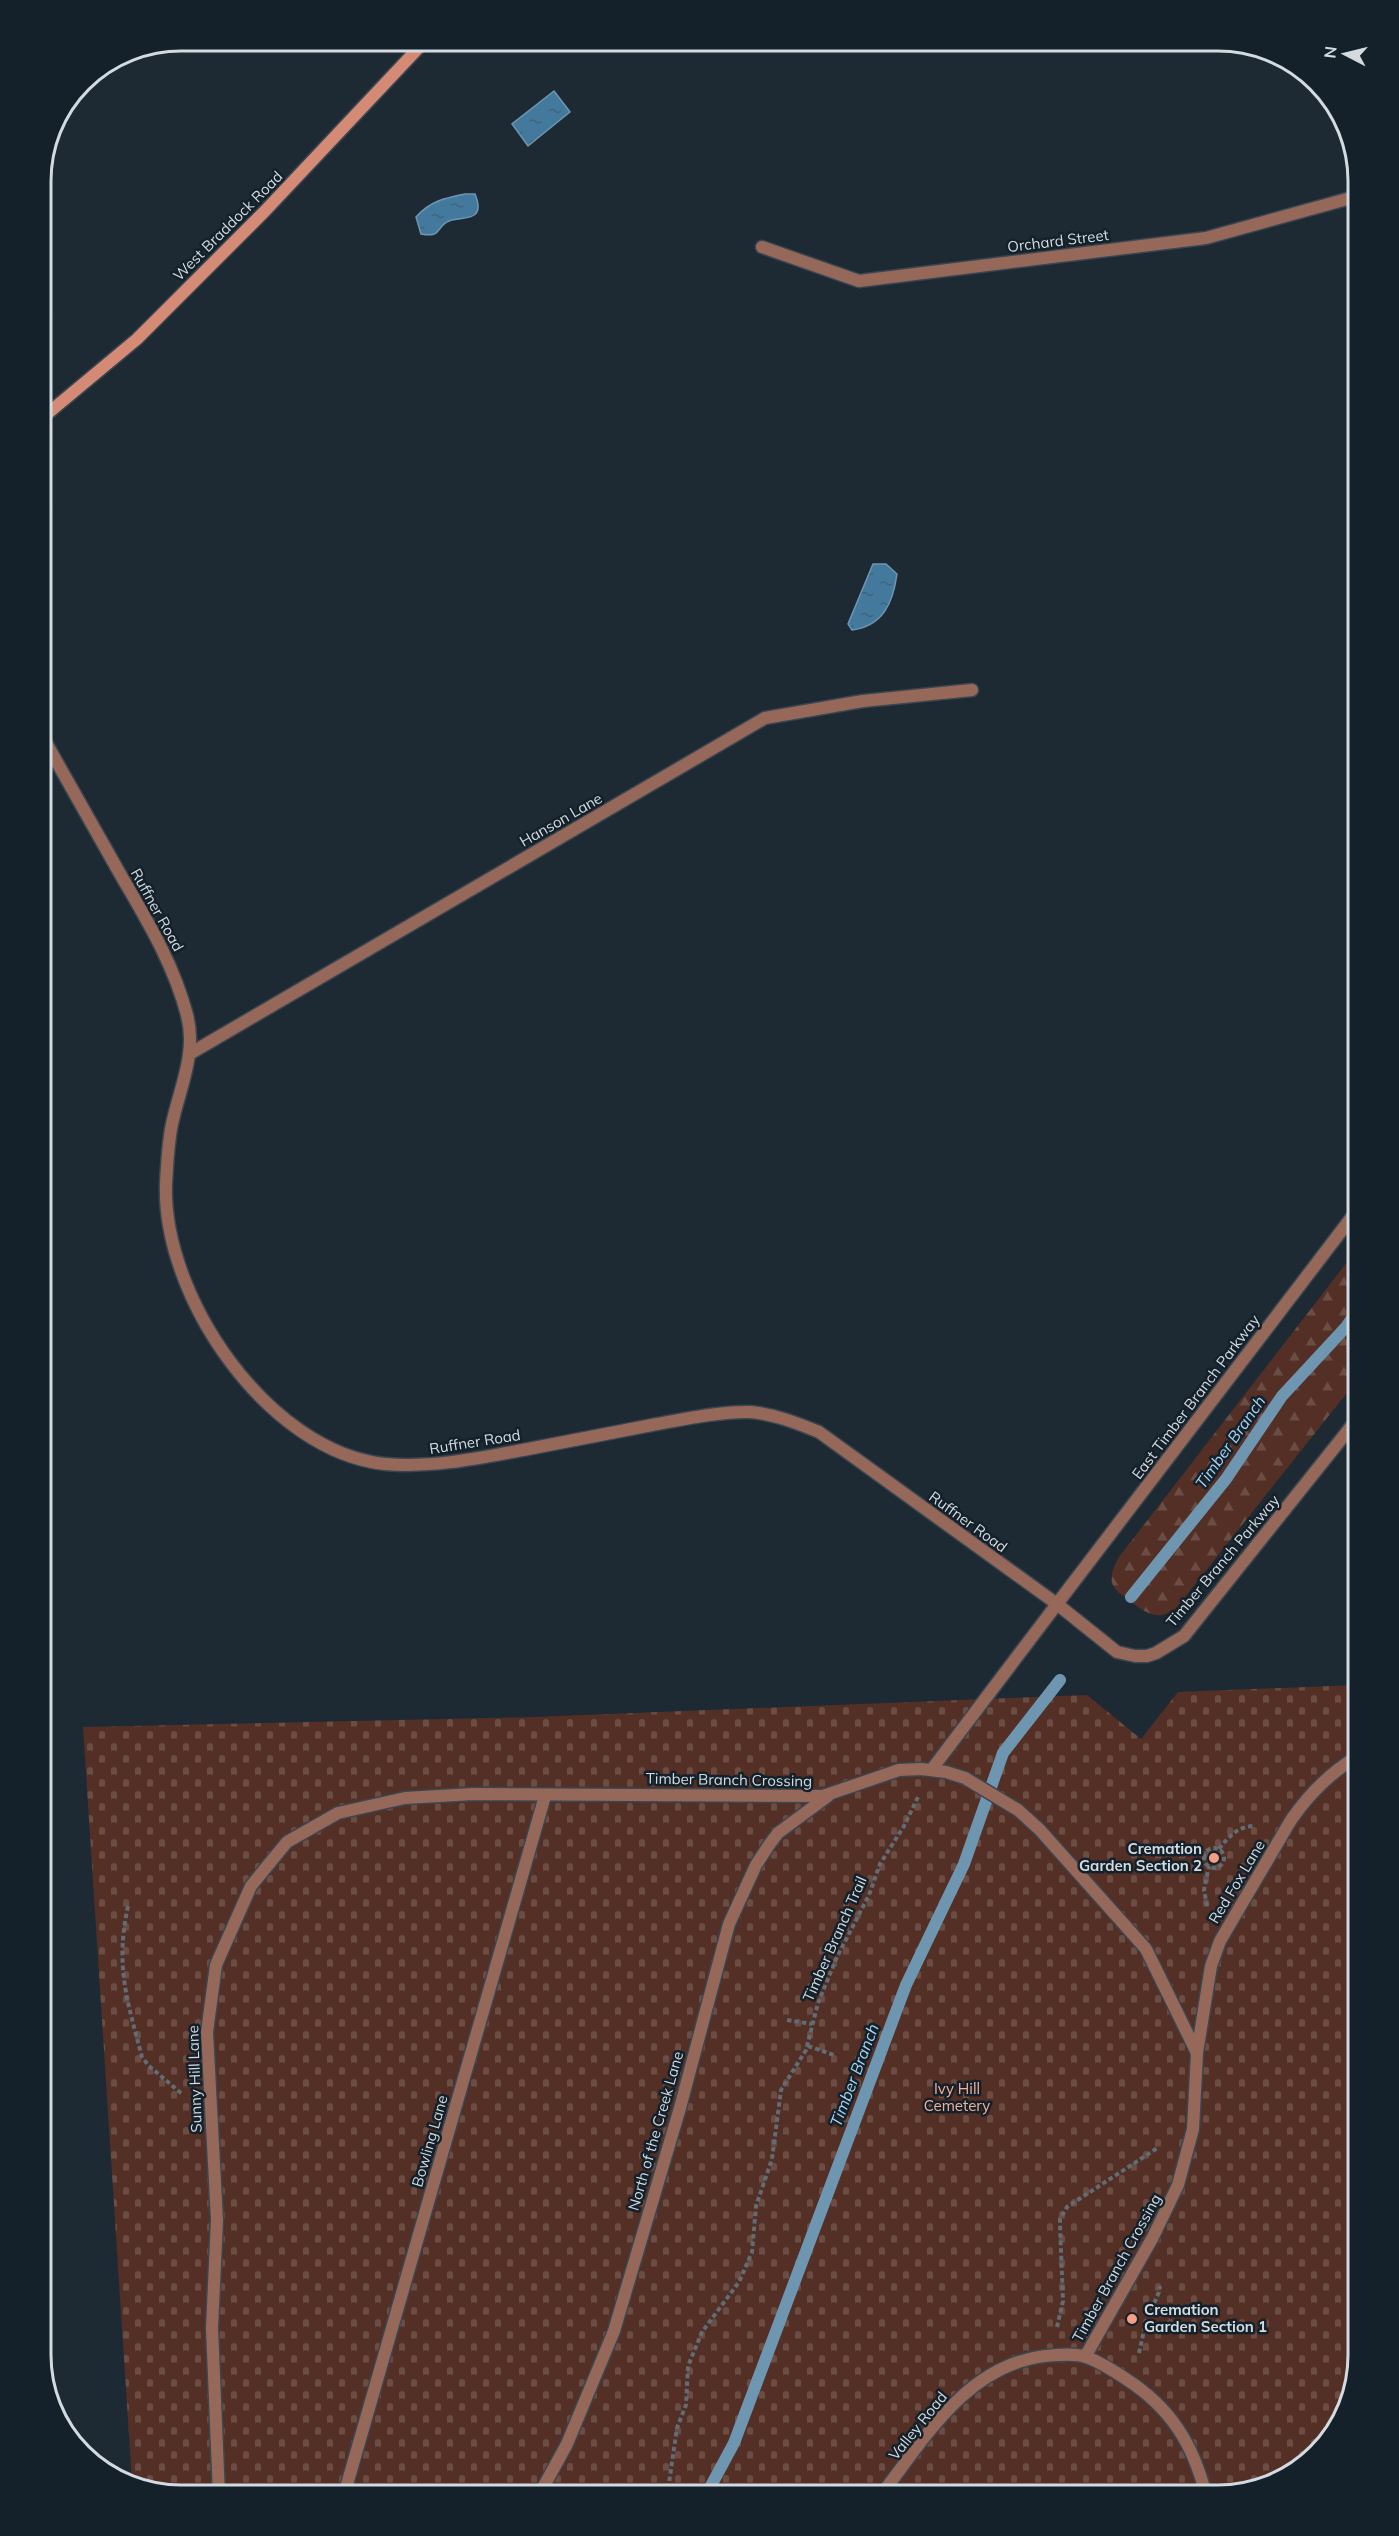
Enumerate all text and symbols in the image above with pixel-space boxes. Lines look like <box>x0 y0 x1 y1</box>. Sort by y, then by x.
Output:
north arrow <box>1315 24 1375 84</box>
text: N <box>1319 45 1341 59</box>
street label: West Braddock Road <box>169 167 287 285</box>
street label: Orchard Street <box>1006 225 1110 256</box>
street label: Hanson Lane <box>516 788 605 851</box>
street label: Ruffner Road <box>127 865 188 955</box>
street label: East Timber Branch Parkway <box>1128 1311 1264 1483</box>
water label: Timber Branch <box>1191 1392 1269 1492</box>
street label: Ruffner Road <box>428 1425 522 1458</box>
street label: Ruffner Road <box>925 1487 1011 1556</box>
street label: Timber Branch Parkway <box>1162 1491 1284 1631</box>
street label: Timber Branch Crossing <box>646 1769 812 1790</box>
street label: Red Fox Lane <box>1204 1837 1269 1927</box>
place label: Cremation Garden Section 2 <box>1079 1839 1202 1875</box>
marker: Cremation Garden Section 2 <box>1207 1851 1221 1865</box>
street label: Timber Branch Trail <box>798 1873 871 2004</box>
water label: Timber Branch <box>825 2021 883 2129</box>
street label: Sunny Hill Lane <box>183 2025 206 2133</box>
street label: North of the Creek Lane <box>624 2049 687 2213</box>
park label: Ivy Hill Cemetery <box>924 2079 990 2115</box>
street label: Bowling Lane <box>407 2093 452 2189</box>
street label: Timber Branch Crossing <box>1068 2190 1165 2345</box>
place label: Cremation Garden Section 1 <box>1144 2300 1267 2336</box>
marker: Cremation Garden Section 1 <box>1125 2312 1139 2326</box>
street label: Valley Road <box>884 2388 951 2464</box>

